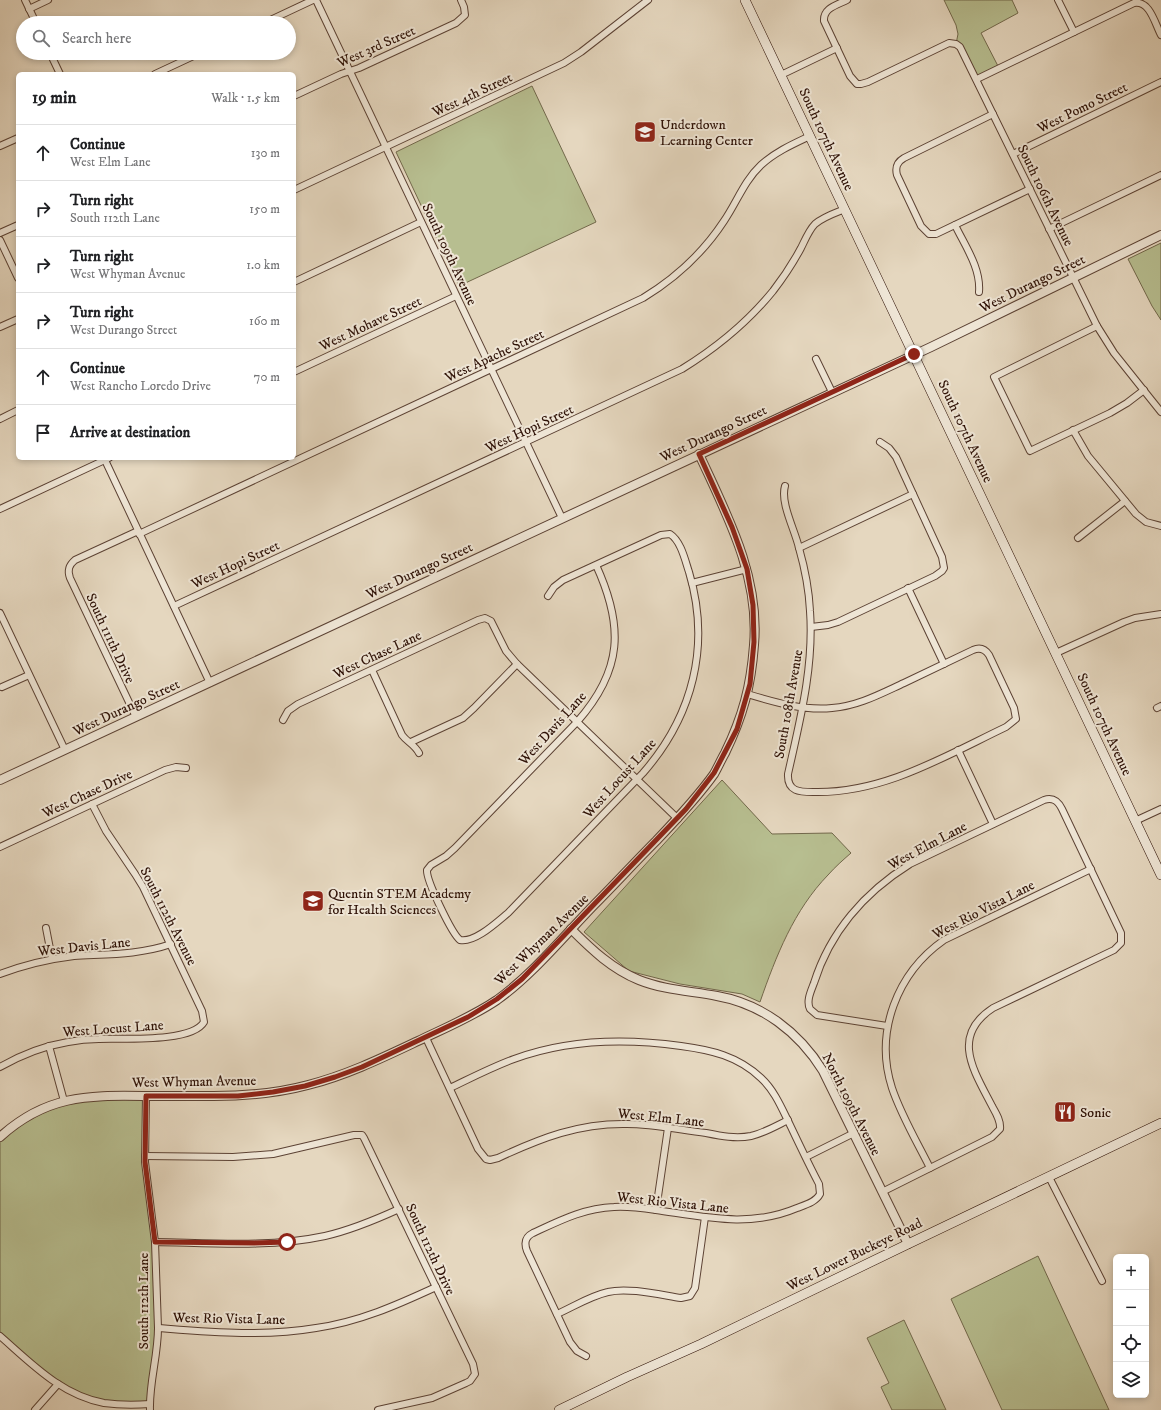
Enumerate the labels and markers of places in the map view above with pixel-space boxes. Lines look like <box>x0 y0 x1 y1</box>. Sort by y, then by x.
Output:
place label: Underdown Learning Center <box>660 116 754 150</box>
school or university icon: Underdown Learning Center <box>632 119 658 145</box>
place label: Quentin STEM Academy for Health Sciences <box>328 885 471 919</box>
school or university icon: Quentin STEM Academy for Health Sciences <box>300 888 326 914</box>
restaurant icon: Sonic <box>1052 1099 1078 1125</box>
place label: Sonic <box>1080 1104 1111 1122</box>

